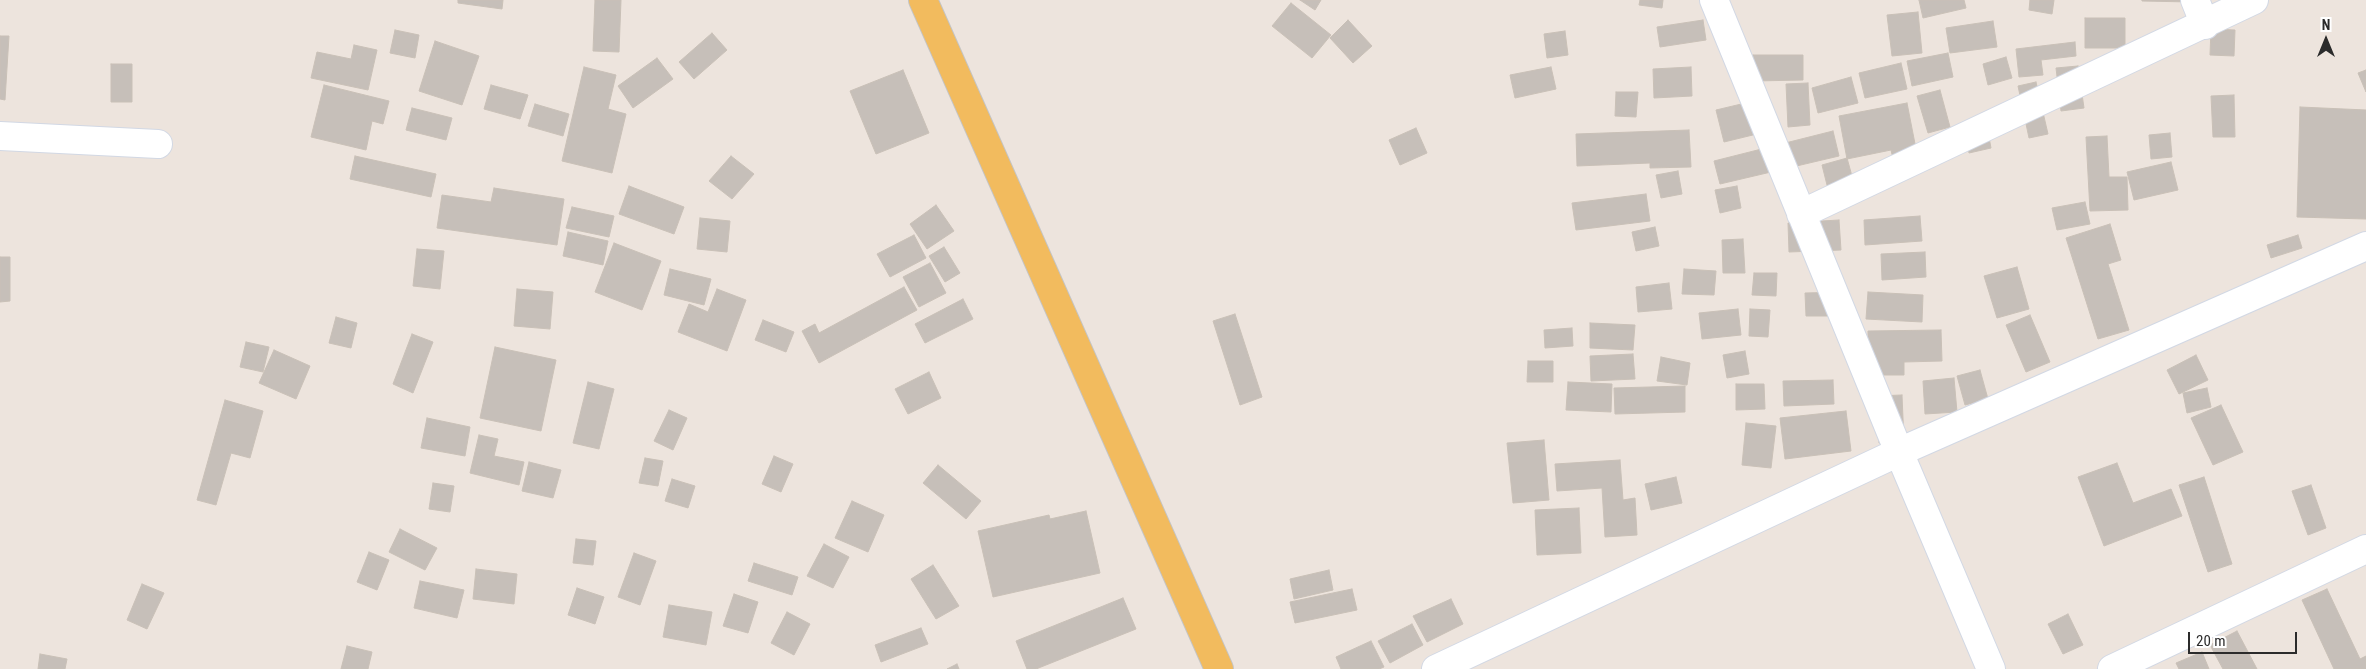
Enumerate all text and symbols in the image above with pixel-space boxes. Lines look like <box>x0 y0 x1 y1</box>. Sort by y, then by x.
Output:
north arrow <box>2301 15 2351 65</box>
text: N <box>2322 17 2330 33</box>
scale bar <box>2191 622 2300 654</box>
text: 20 m <box>2196 632 2226 650</box>

